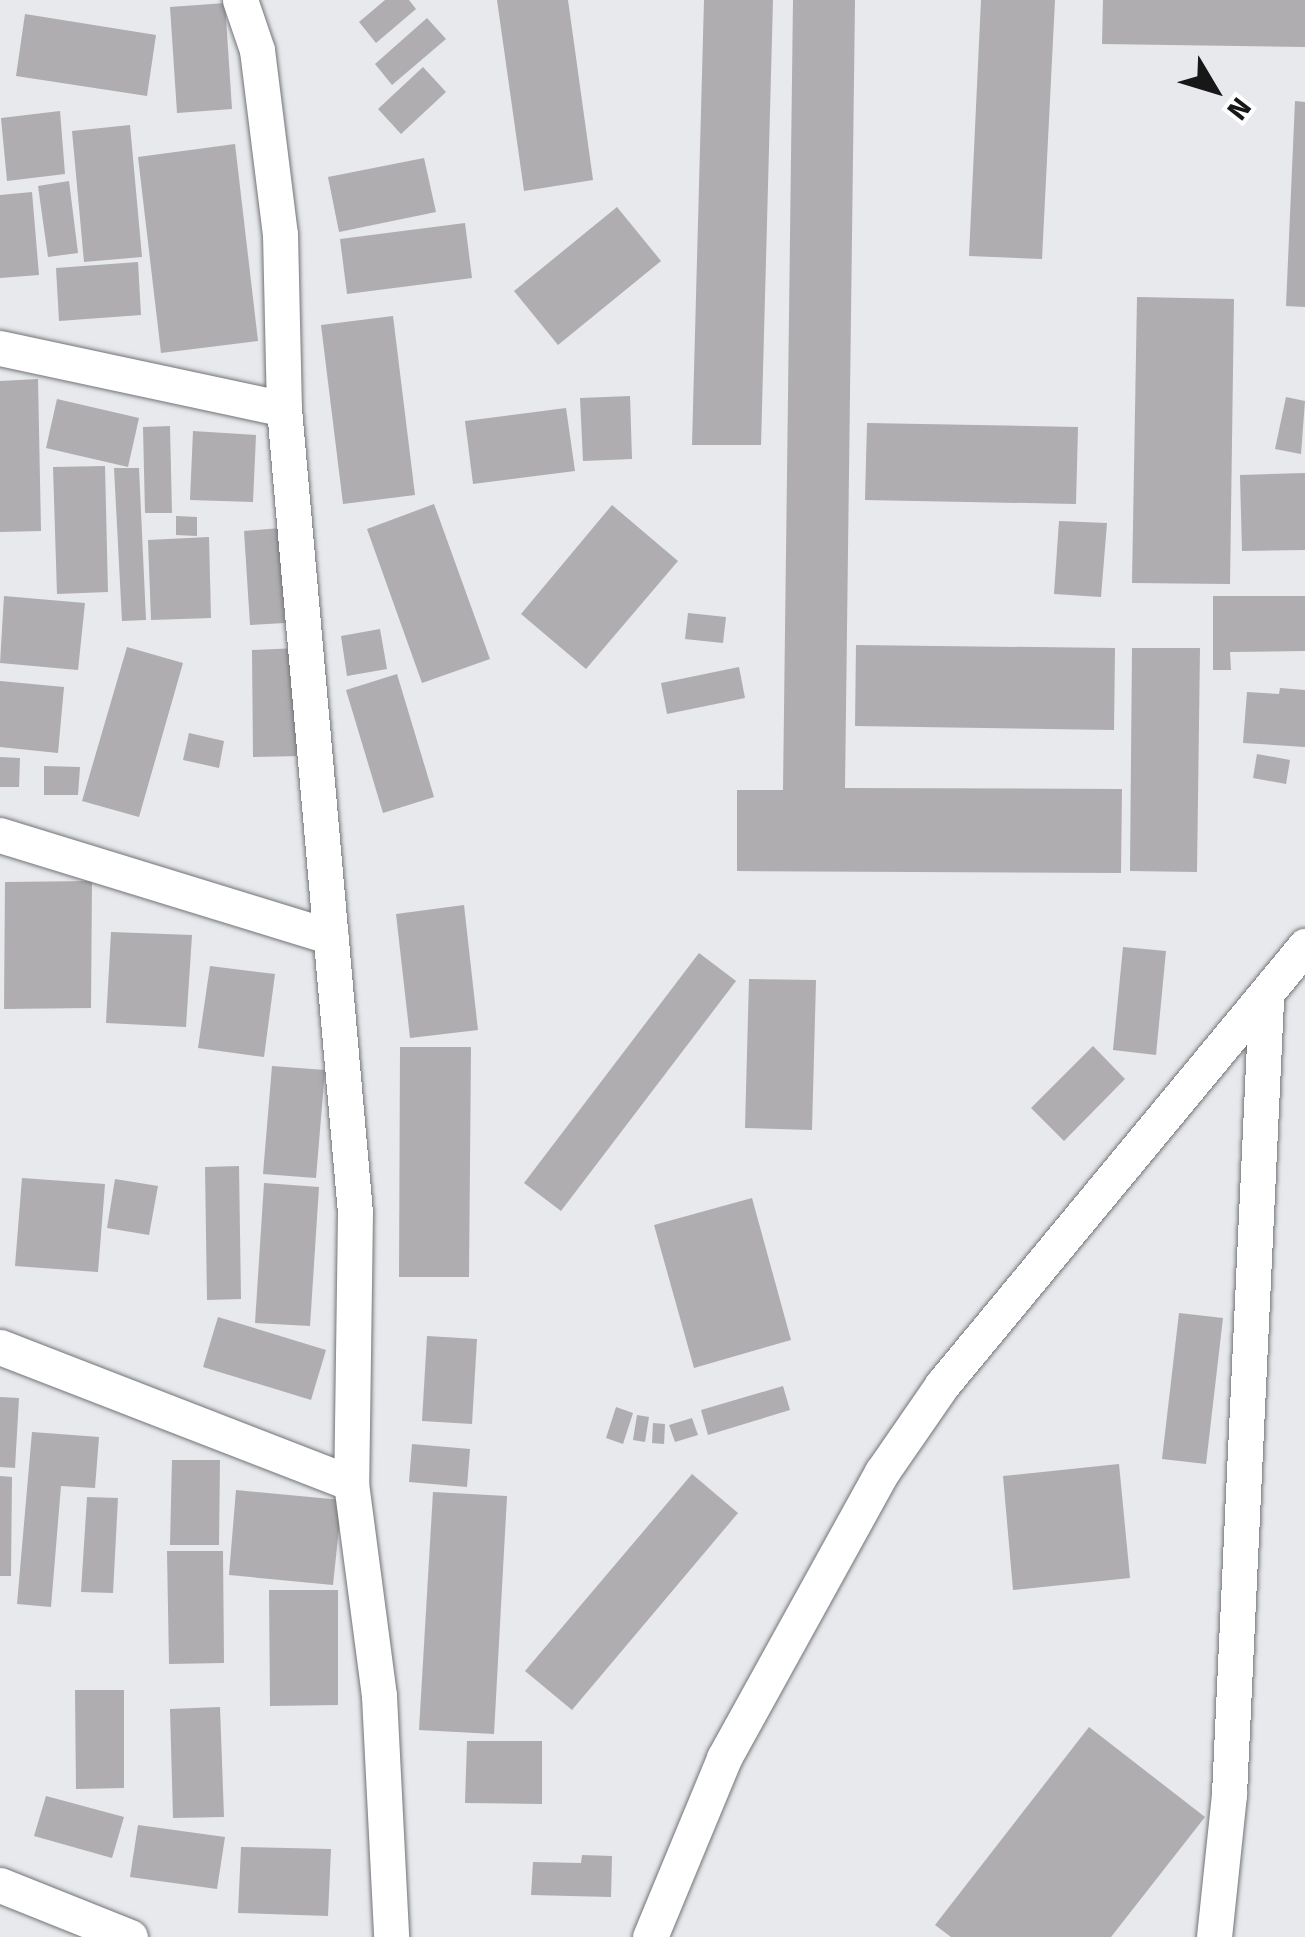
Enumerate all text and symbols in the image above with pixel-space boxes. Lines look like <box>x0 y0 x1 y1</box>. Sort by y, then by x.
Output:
north arrow <box>1165 40 1265 140</box>
text: N <box>1220 91 1258 126</box>

